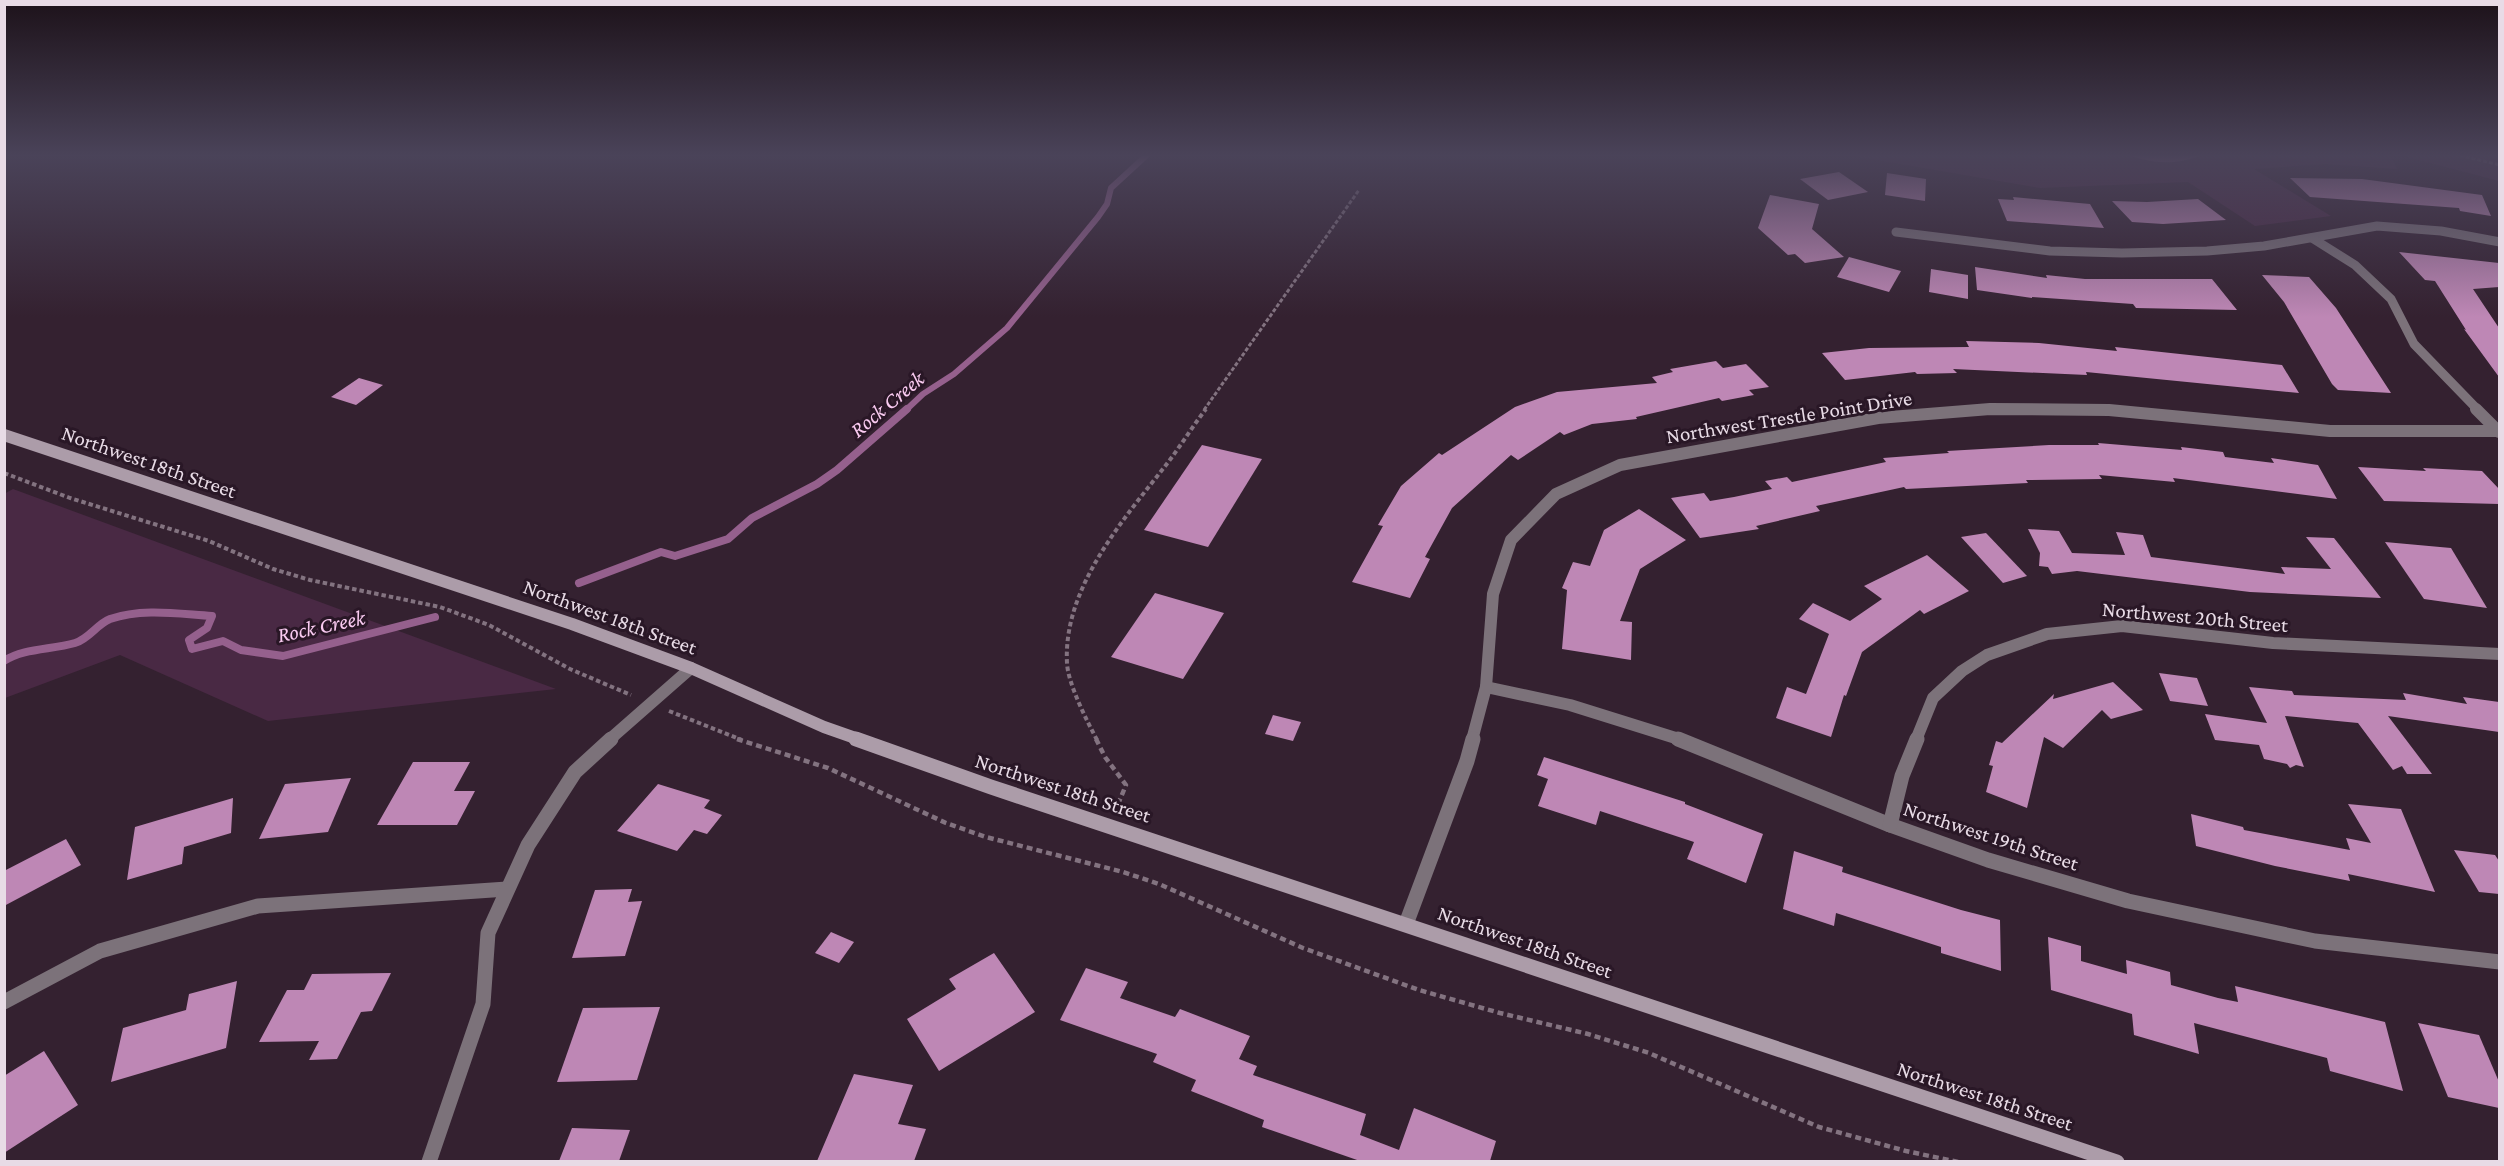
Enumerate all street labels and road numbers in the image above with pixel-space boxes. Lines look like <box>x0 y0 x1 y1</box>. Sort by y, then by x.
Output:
street label: Northwest Trestle Point Drive <box>1664 386 1914 448</box>
street label: Northwest 18th Street <box>59 421 240 503</box>
street label: Northwest 18th Street <box>520 574 701 660</box>
street label: Northwest 20th Street <box>2101 597 2290 637</box>
street label: Northwest 18th Street <box>972 748 1155 828</box>
street label: Northwest 19th Street <box>1901 796 2082 876</box>
street label: Northwest 18th Street <box>1435 901 1616 983</box>
street label: Northwest 18th Street <box>1894 1056 2077 1136</box>

